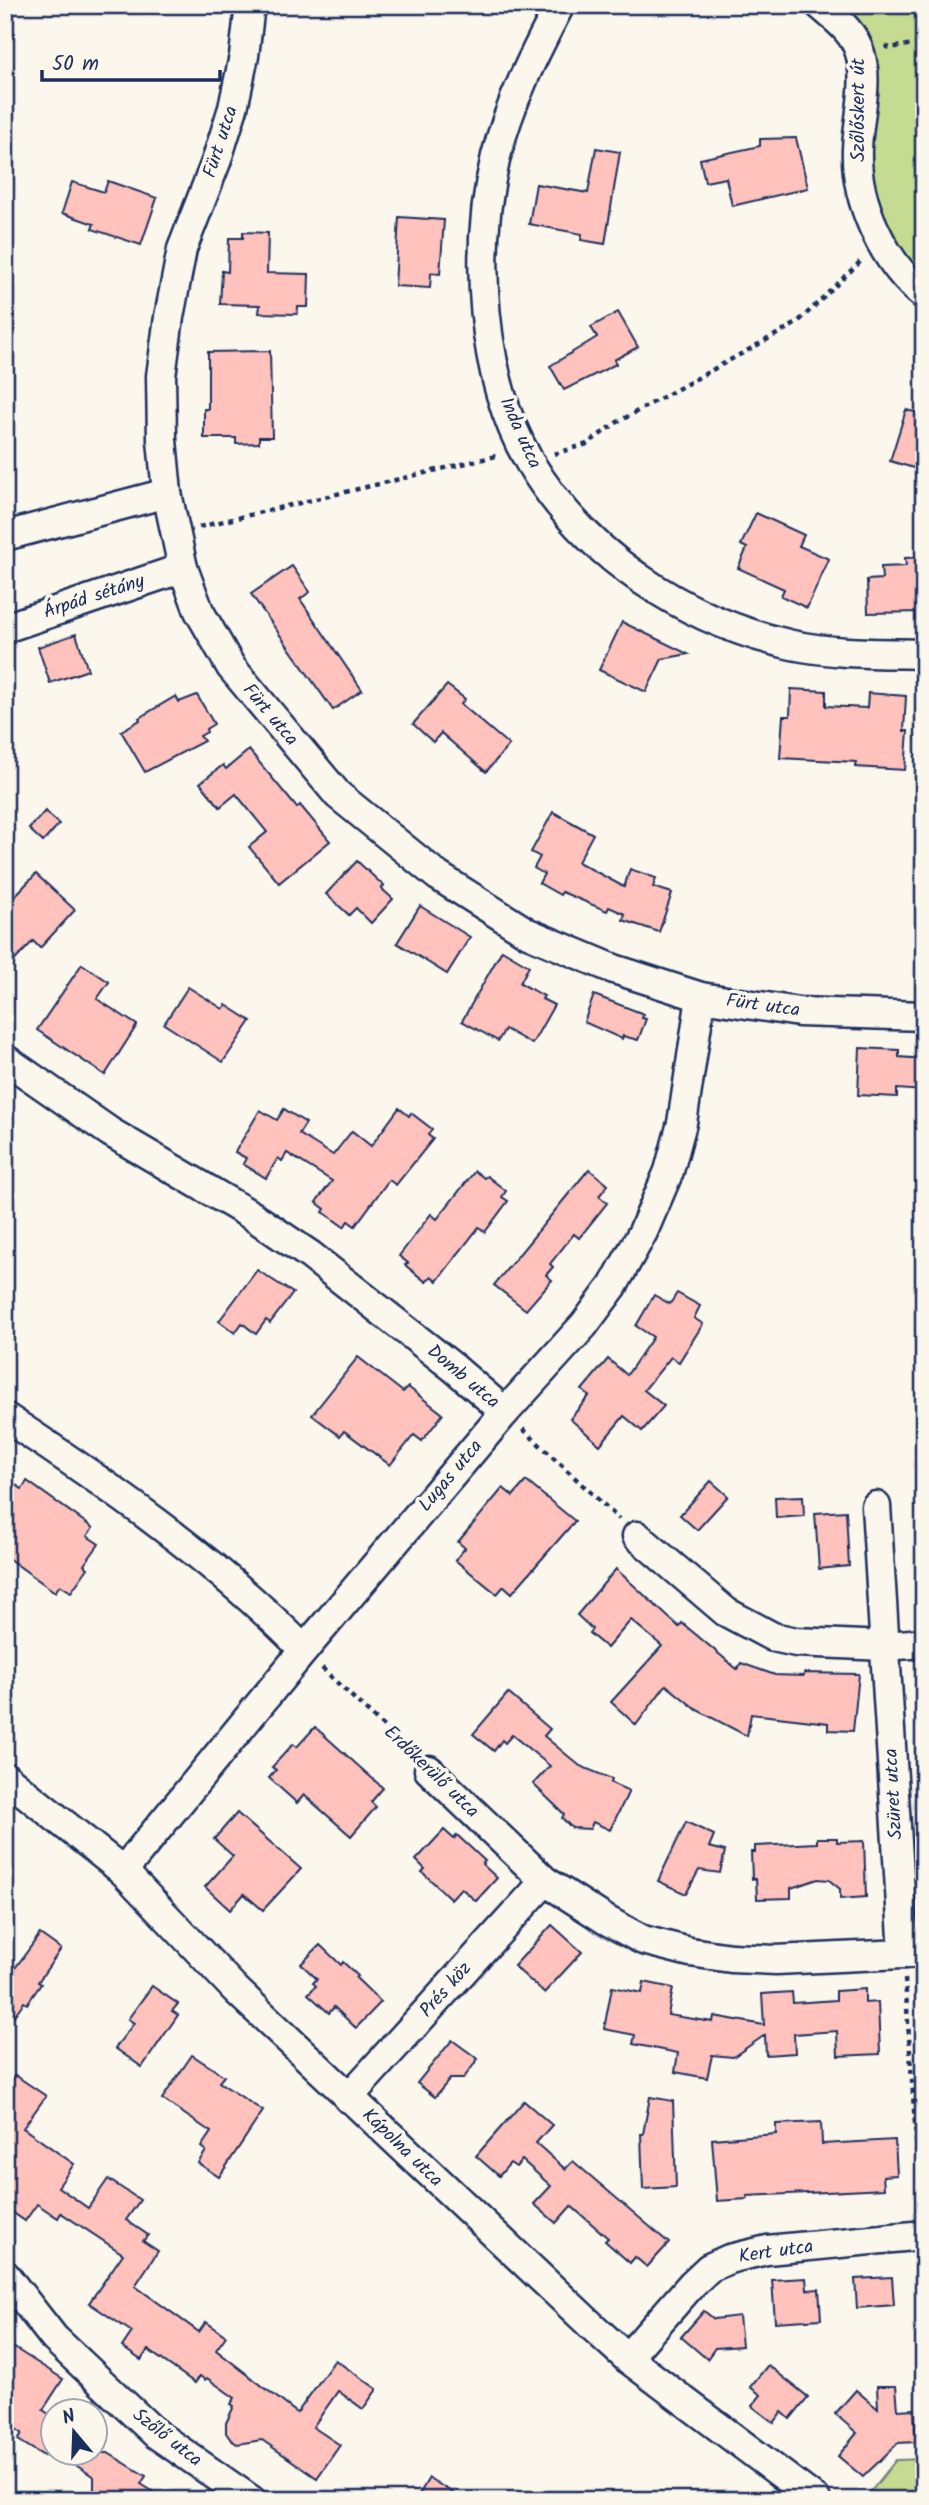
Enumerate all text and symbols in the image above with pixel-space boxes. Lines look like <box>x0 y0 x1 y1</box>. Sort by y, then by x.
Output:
scale bar <box>42 38 220 82</box>
text: 50 m <box>52 48 99 81</box>
street label: Szőlőskert út <box>844 58 874 162</box>
street label: Fürt utca <box>195 102 247 182</box>
street label: Inda utca <box>491 392 549 474</box>
street label: Árpád sétány <box>40 566 149 627</box>
street label: Fürt utca <box>235 677 305 753</box>
street label: Fürt utca <box>724 986 802 1026</box>
street label: Domb utca <box>420 1337 506 1417</box>
street label: Lugas utca <box>412 1433 490 1519</box>
street label: Erdőkerülő utca <box>376 1718 486 1826</box>
street label: Szüret utca <box>877 1748 911 1840</box>
street label: Prés köz <box>413 1955 479 2025</box>
street label: Kápolna utca <box>355 2101 449 2195</box>
street label: Kert utca <box>737 2232 815 2272</box>
north arrow <box>38 2396 108 2466</box>
street label: Szőlő utca <box>126 2401 208 2475</box>
text: N <box>59 2402 80 2434</box>

